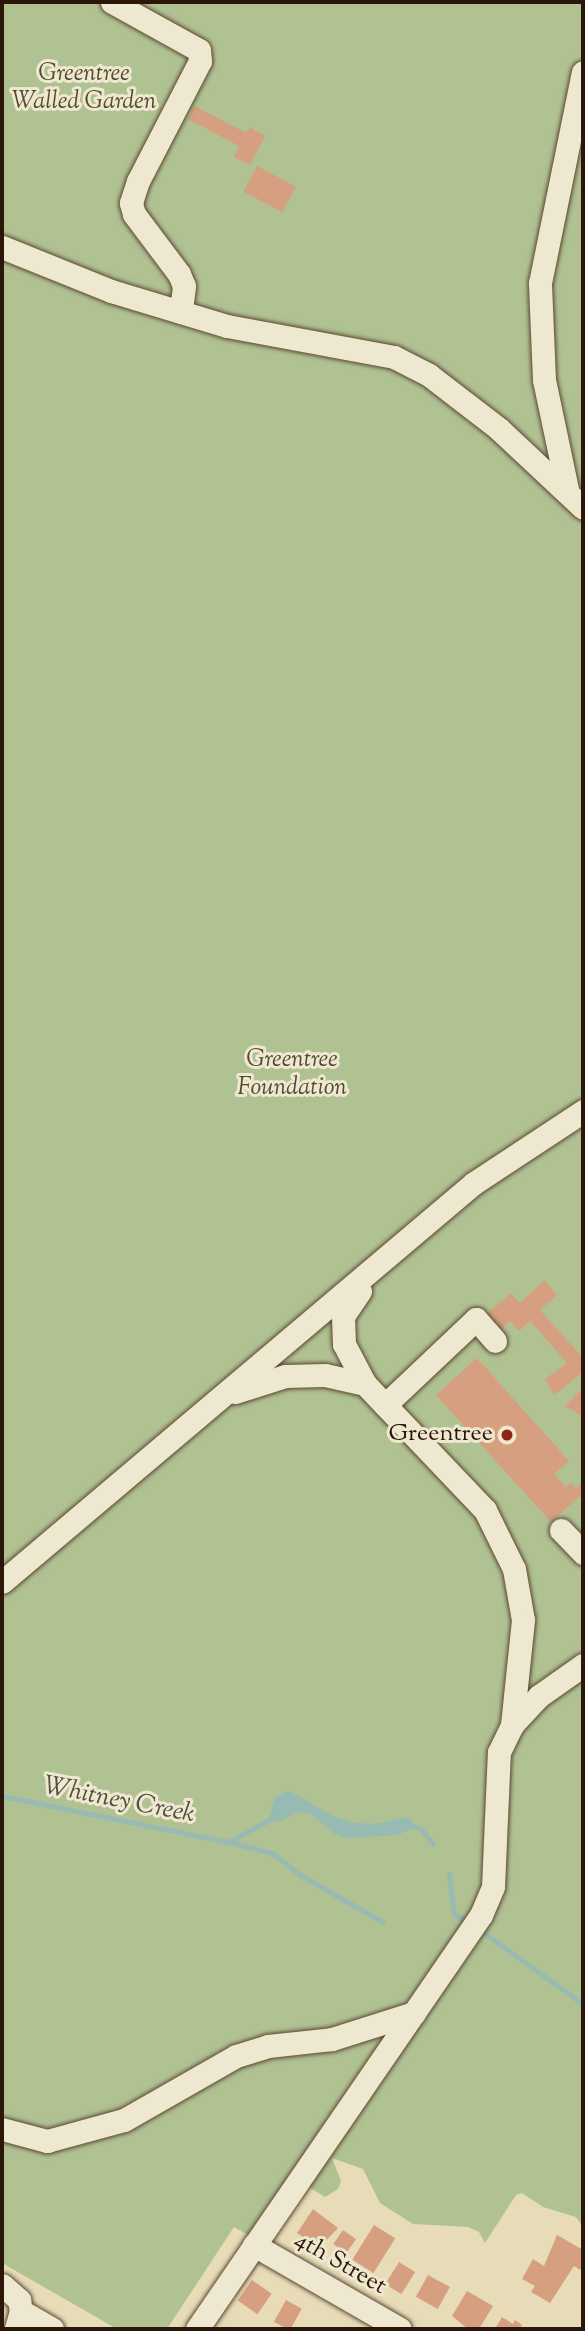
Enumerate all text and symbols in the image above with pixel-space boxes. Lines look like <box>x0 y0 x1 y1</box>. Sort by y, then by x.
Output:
park label: Greentree Walled Garden <box>12 61 156 117</box>
park label: Greentree Foundation <box>237 1047 347 1103</box>
place label: Greentree <box>388 1421 493 1449</box>
marker: Greentree <box>499 1427 515 1443</box>
water label: Whitney Creek <box>41 1771 197 1831</box>
street label: 4th Street <box>289 2226 391 2302</box>

